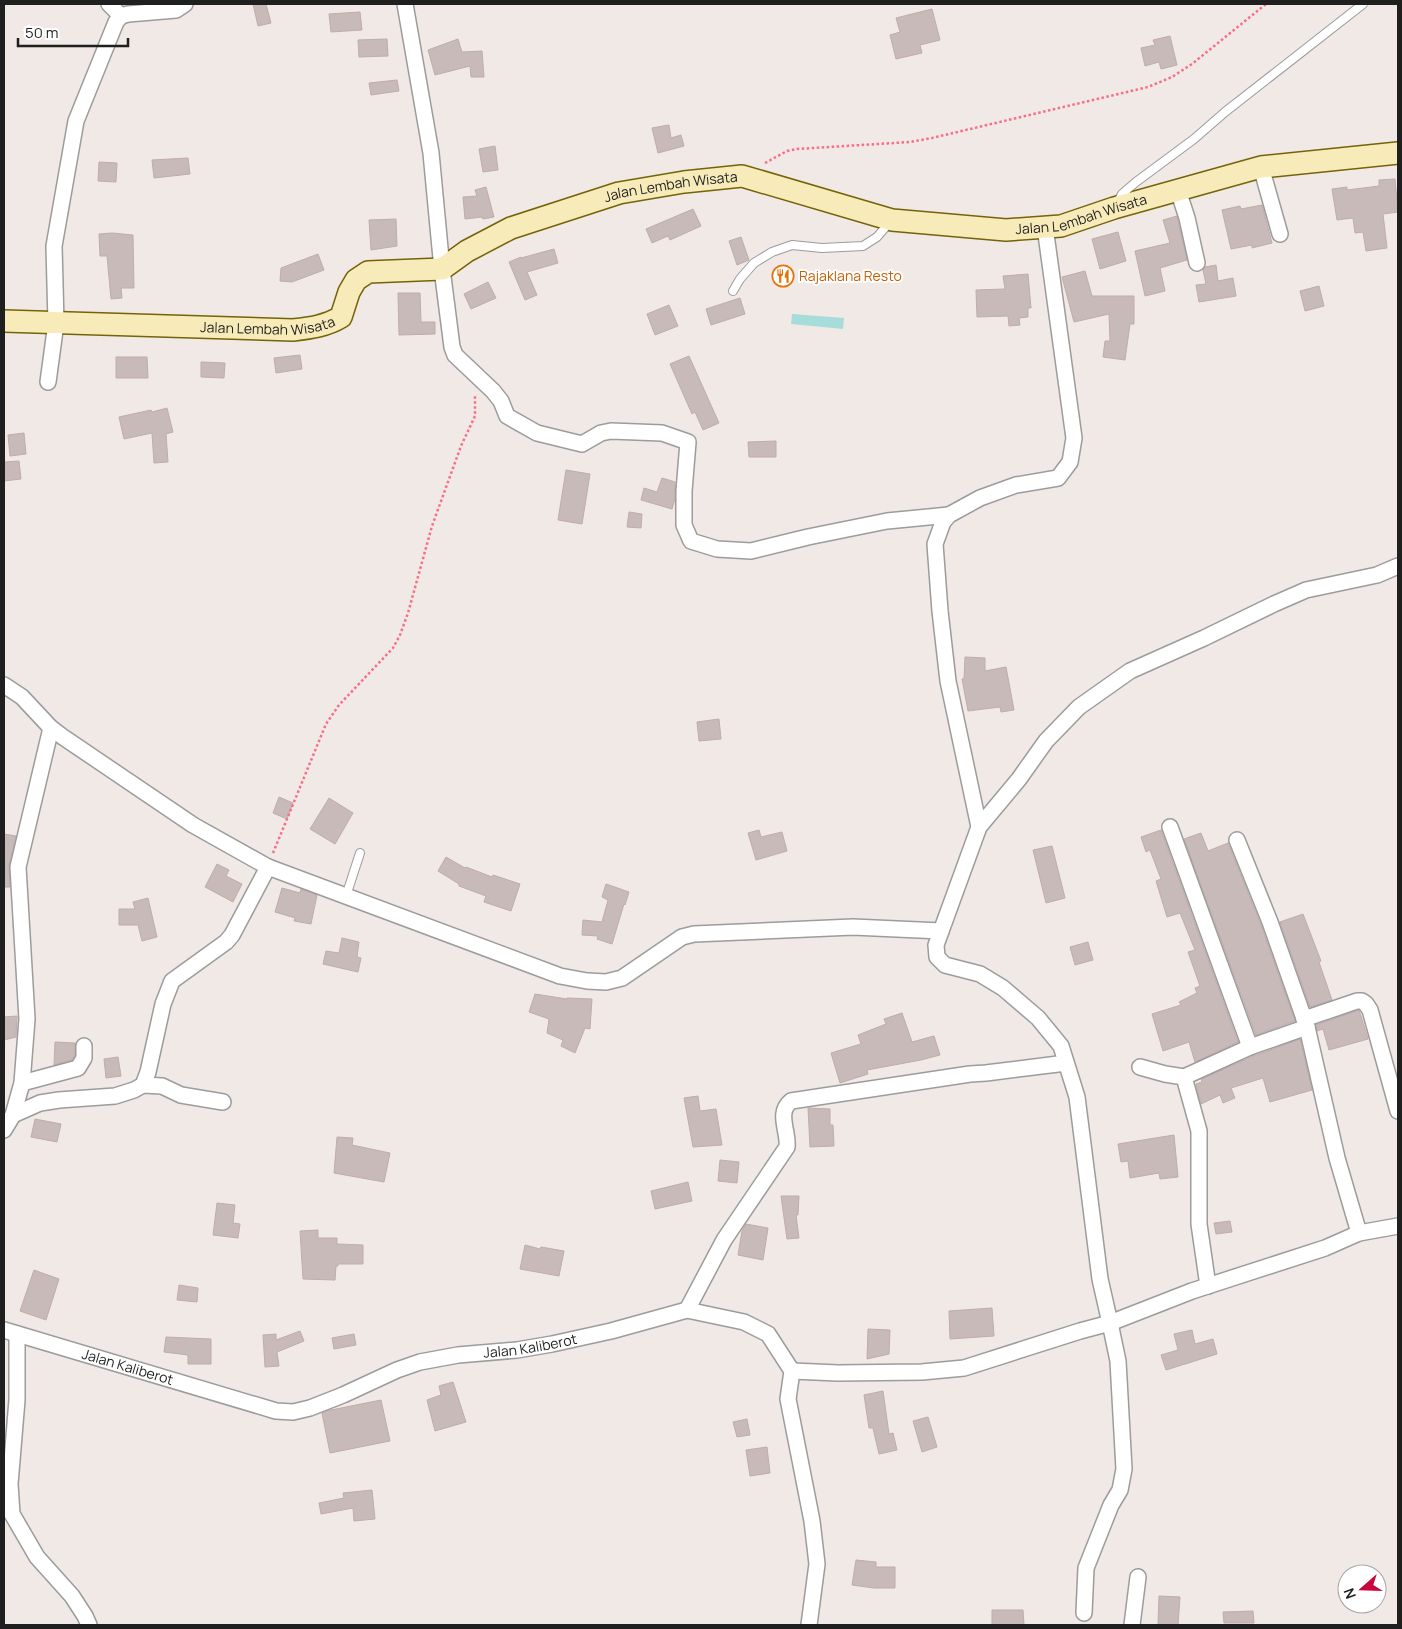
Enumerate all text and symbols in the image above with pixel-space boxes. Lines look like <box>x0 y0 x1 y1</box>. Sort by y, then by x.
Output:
scale bar <box>18 15 128 47</box>
text: 50 m <box>25 22 59 43</box>
street label: Jalan Lembah Wisata <box>601 167 739 206</box>
street label: Jalan Lembah Wisata <box>1015 189 1149 238</box>
restaurant icon: Rajaklana Resto <box>771 264 795 288</box>
place label: Rajaklana Resto <box>799 266 902 285</box>
street label: Jalan Lembah Wisata <box>200 311 338 339</box>
street label: Jalan Kaliberot <box>483 1329 579 1362</box>
street label: Jalan Kaliberot <box>80 1344 176 1389</box>
north arrow <box>1337 1564 1387 1614</box>
text: N <box>1339 1586 1360 1602</box>

